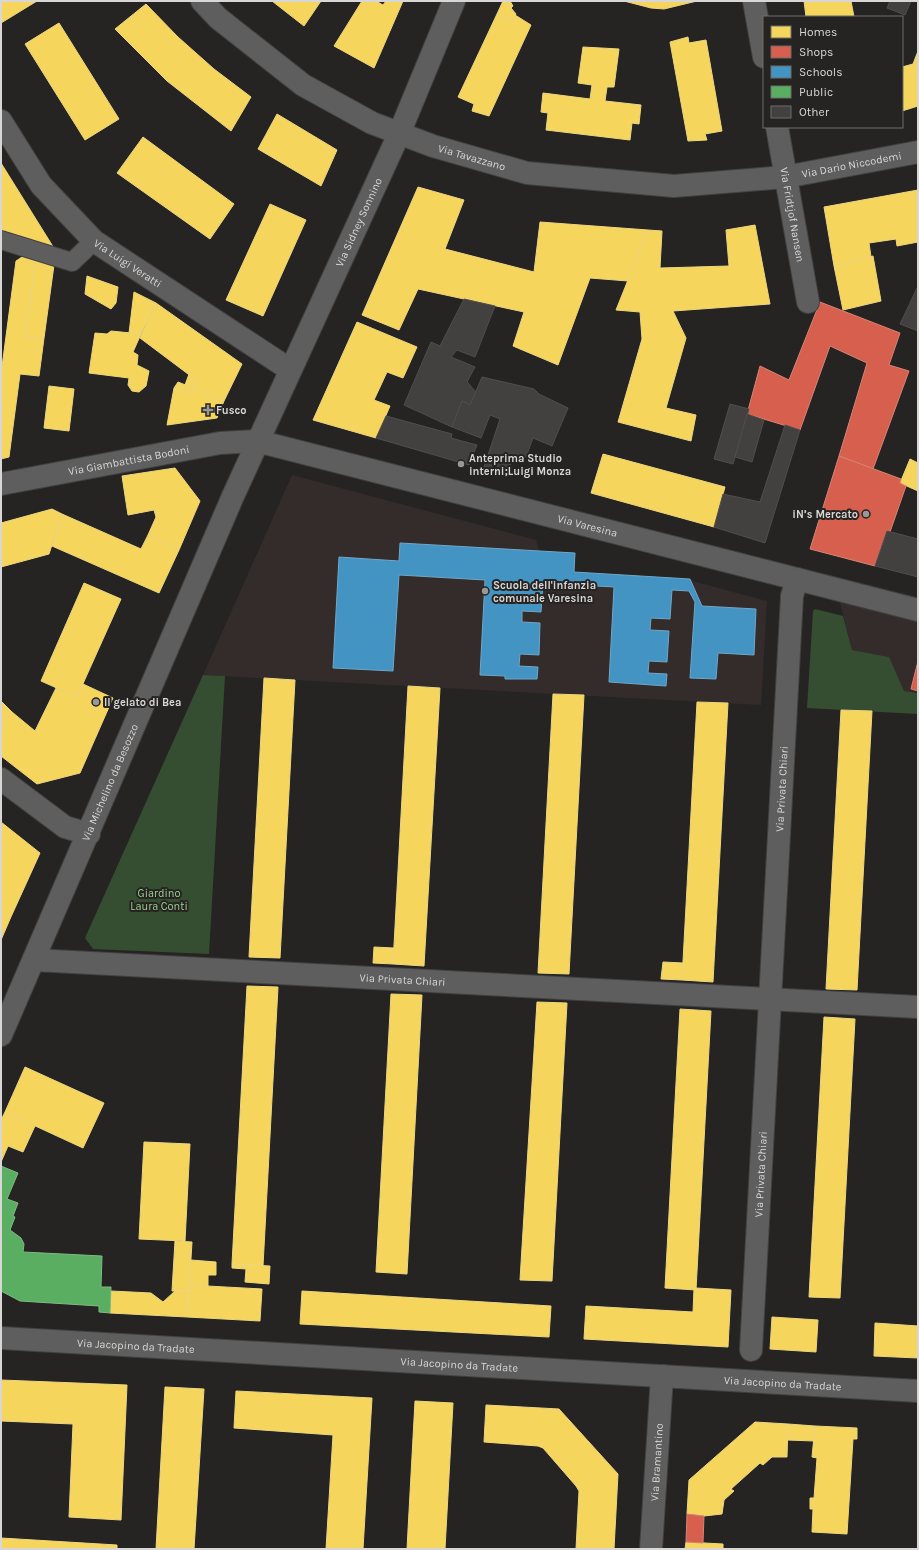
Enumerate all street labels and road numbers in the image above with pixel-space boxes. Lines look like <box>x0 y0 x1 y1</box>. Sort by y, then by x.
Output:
street label: Via Tavazzano <box>437 141 507 173</box>
street label: Via Dario Niccodemi <box>801 149 903 180</box>
street label: Via Fridtjof Nansen <box>778 166 807 263</box>
street label: Via Sidney Sonnino <box>333 176 385 269</box>
street label: Via Luigi Veratti <box>91 236 164 290</box>
street label: Via Giambattista Bodoni <box>67 442 190 478</box>
street label: Via Varesina <box>556 512 619 539</box>
street label: Via Michelino da Besozzo <box>79 722 141 843</box>
street label: Via Privata Chiari <box>773 746 790 832</box>
street label: Via Privata Chiari <box>359 971 446 988</box>
street label: Via Privata Chiari <box>752 1131 769 1218</box>
street label: Via Jacopino da Tradate <box>77 1336 195 1356</box>
street label: Via Jacopino da Tradate <box>400 1355 519 1374</box>
street label: Via Jacopino da Tradate <box>724 1373 842 1393</box>
street label: Via Bramantino <box>648 1423 665 1502</box>

